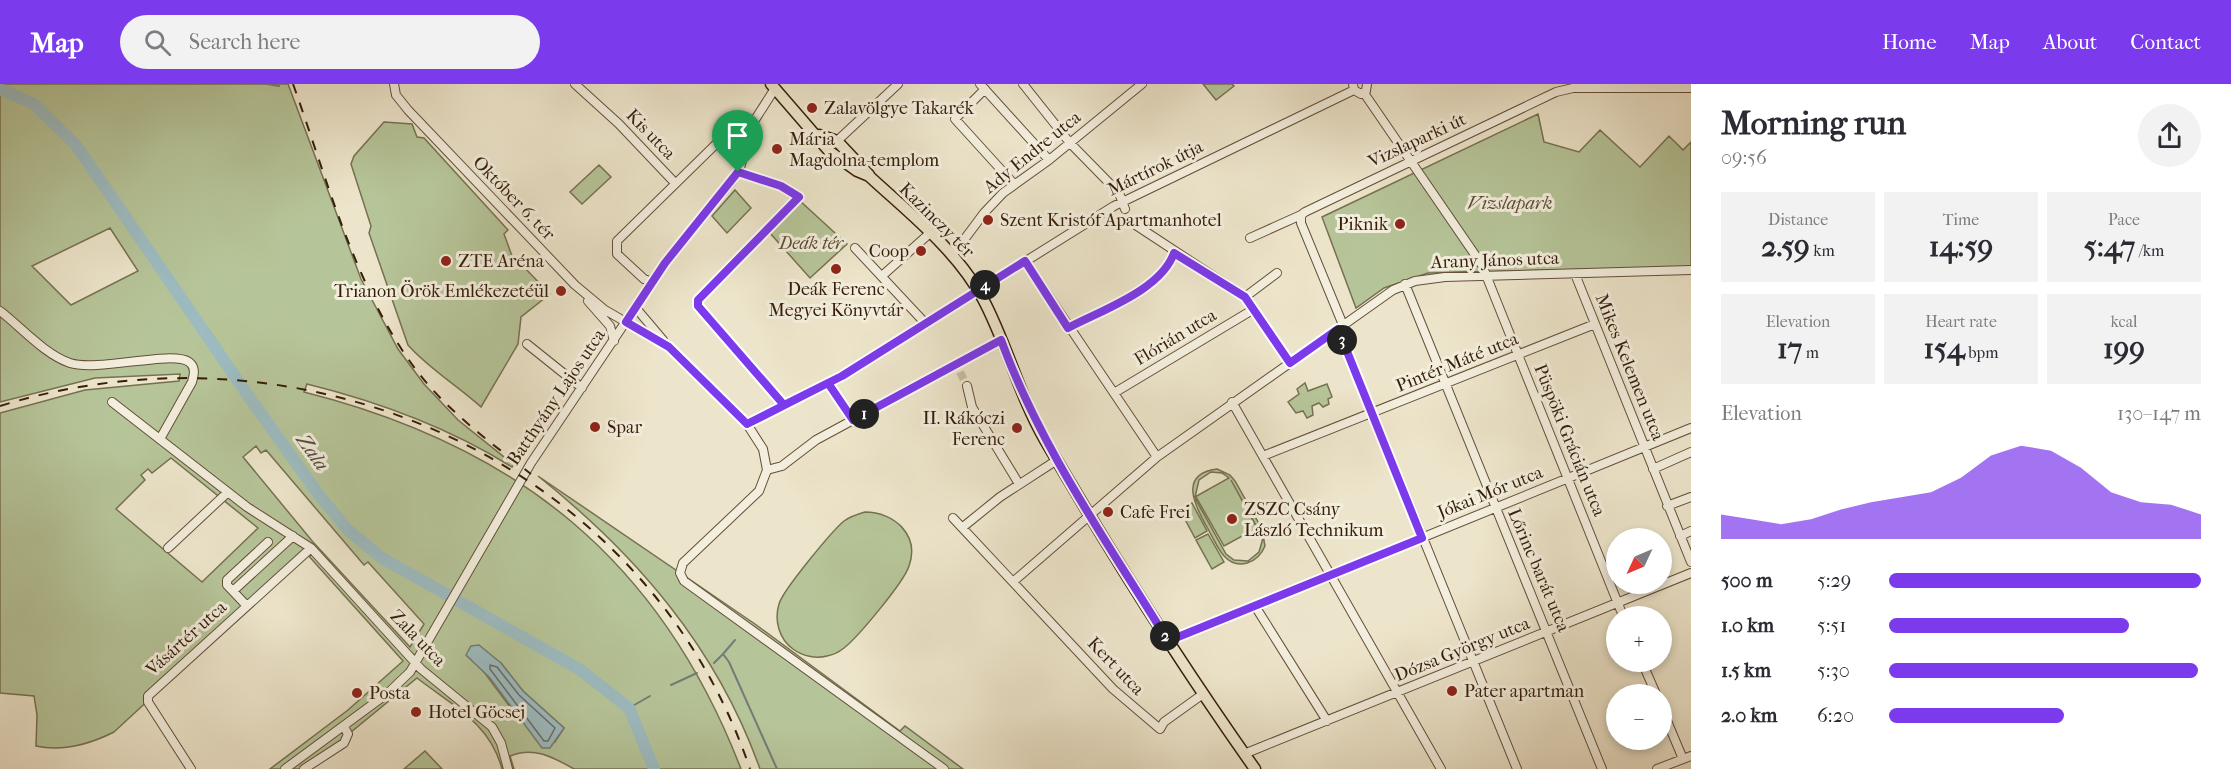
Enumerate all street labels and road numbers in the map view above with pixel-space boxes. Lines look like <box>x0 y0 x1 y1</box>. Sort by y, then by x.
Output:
street label: Kis utca <box>622 105 680 164</box>
street label: Ady Endre utca <box>979 106 1086 199</box>
street label: Vizslaparki út <box>1364 108 1470 173</box>
street label: Mártírok útja <box>1104 136 1207 201</box>
street label: Október 6. tér <box>468 152 559 245</box>
street label: Kazinczy tér <box>895 178 979 263</box>
street label: Arany János utca <box>1429 248 1560 273</box>
street label: Mikes Kelemen utca <box>1590 291 1669 444</box>
street label: Flórián utca <box>1130 304 1221 370</box>
street label: Batthyány Lajos utca <box>503 325 610 469</box>
street label: Pintér Máté utca <box>1393 328 1522 397</box>
street label: Püspöki Grácián utca <box>1529 361 1610 520</box>
street label: Jókai Mór utca <box>1433 462 1547 524</box>
street label: Lőrinc barát utca <box>1503 505 1574 636</box>
street label: Vásártér utca <box>141 596 231 681</box>
street label: Zala utca <box>386 606 450 671</box>
street label: Dózsa György utca <box>1391 612 1534 686</box>
street label: Kert utca <box>1083 633 1149 700</box>

